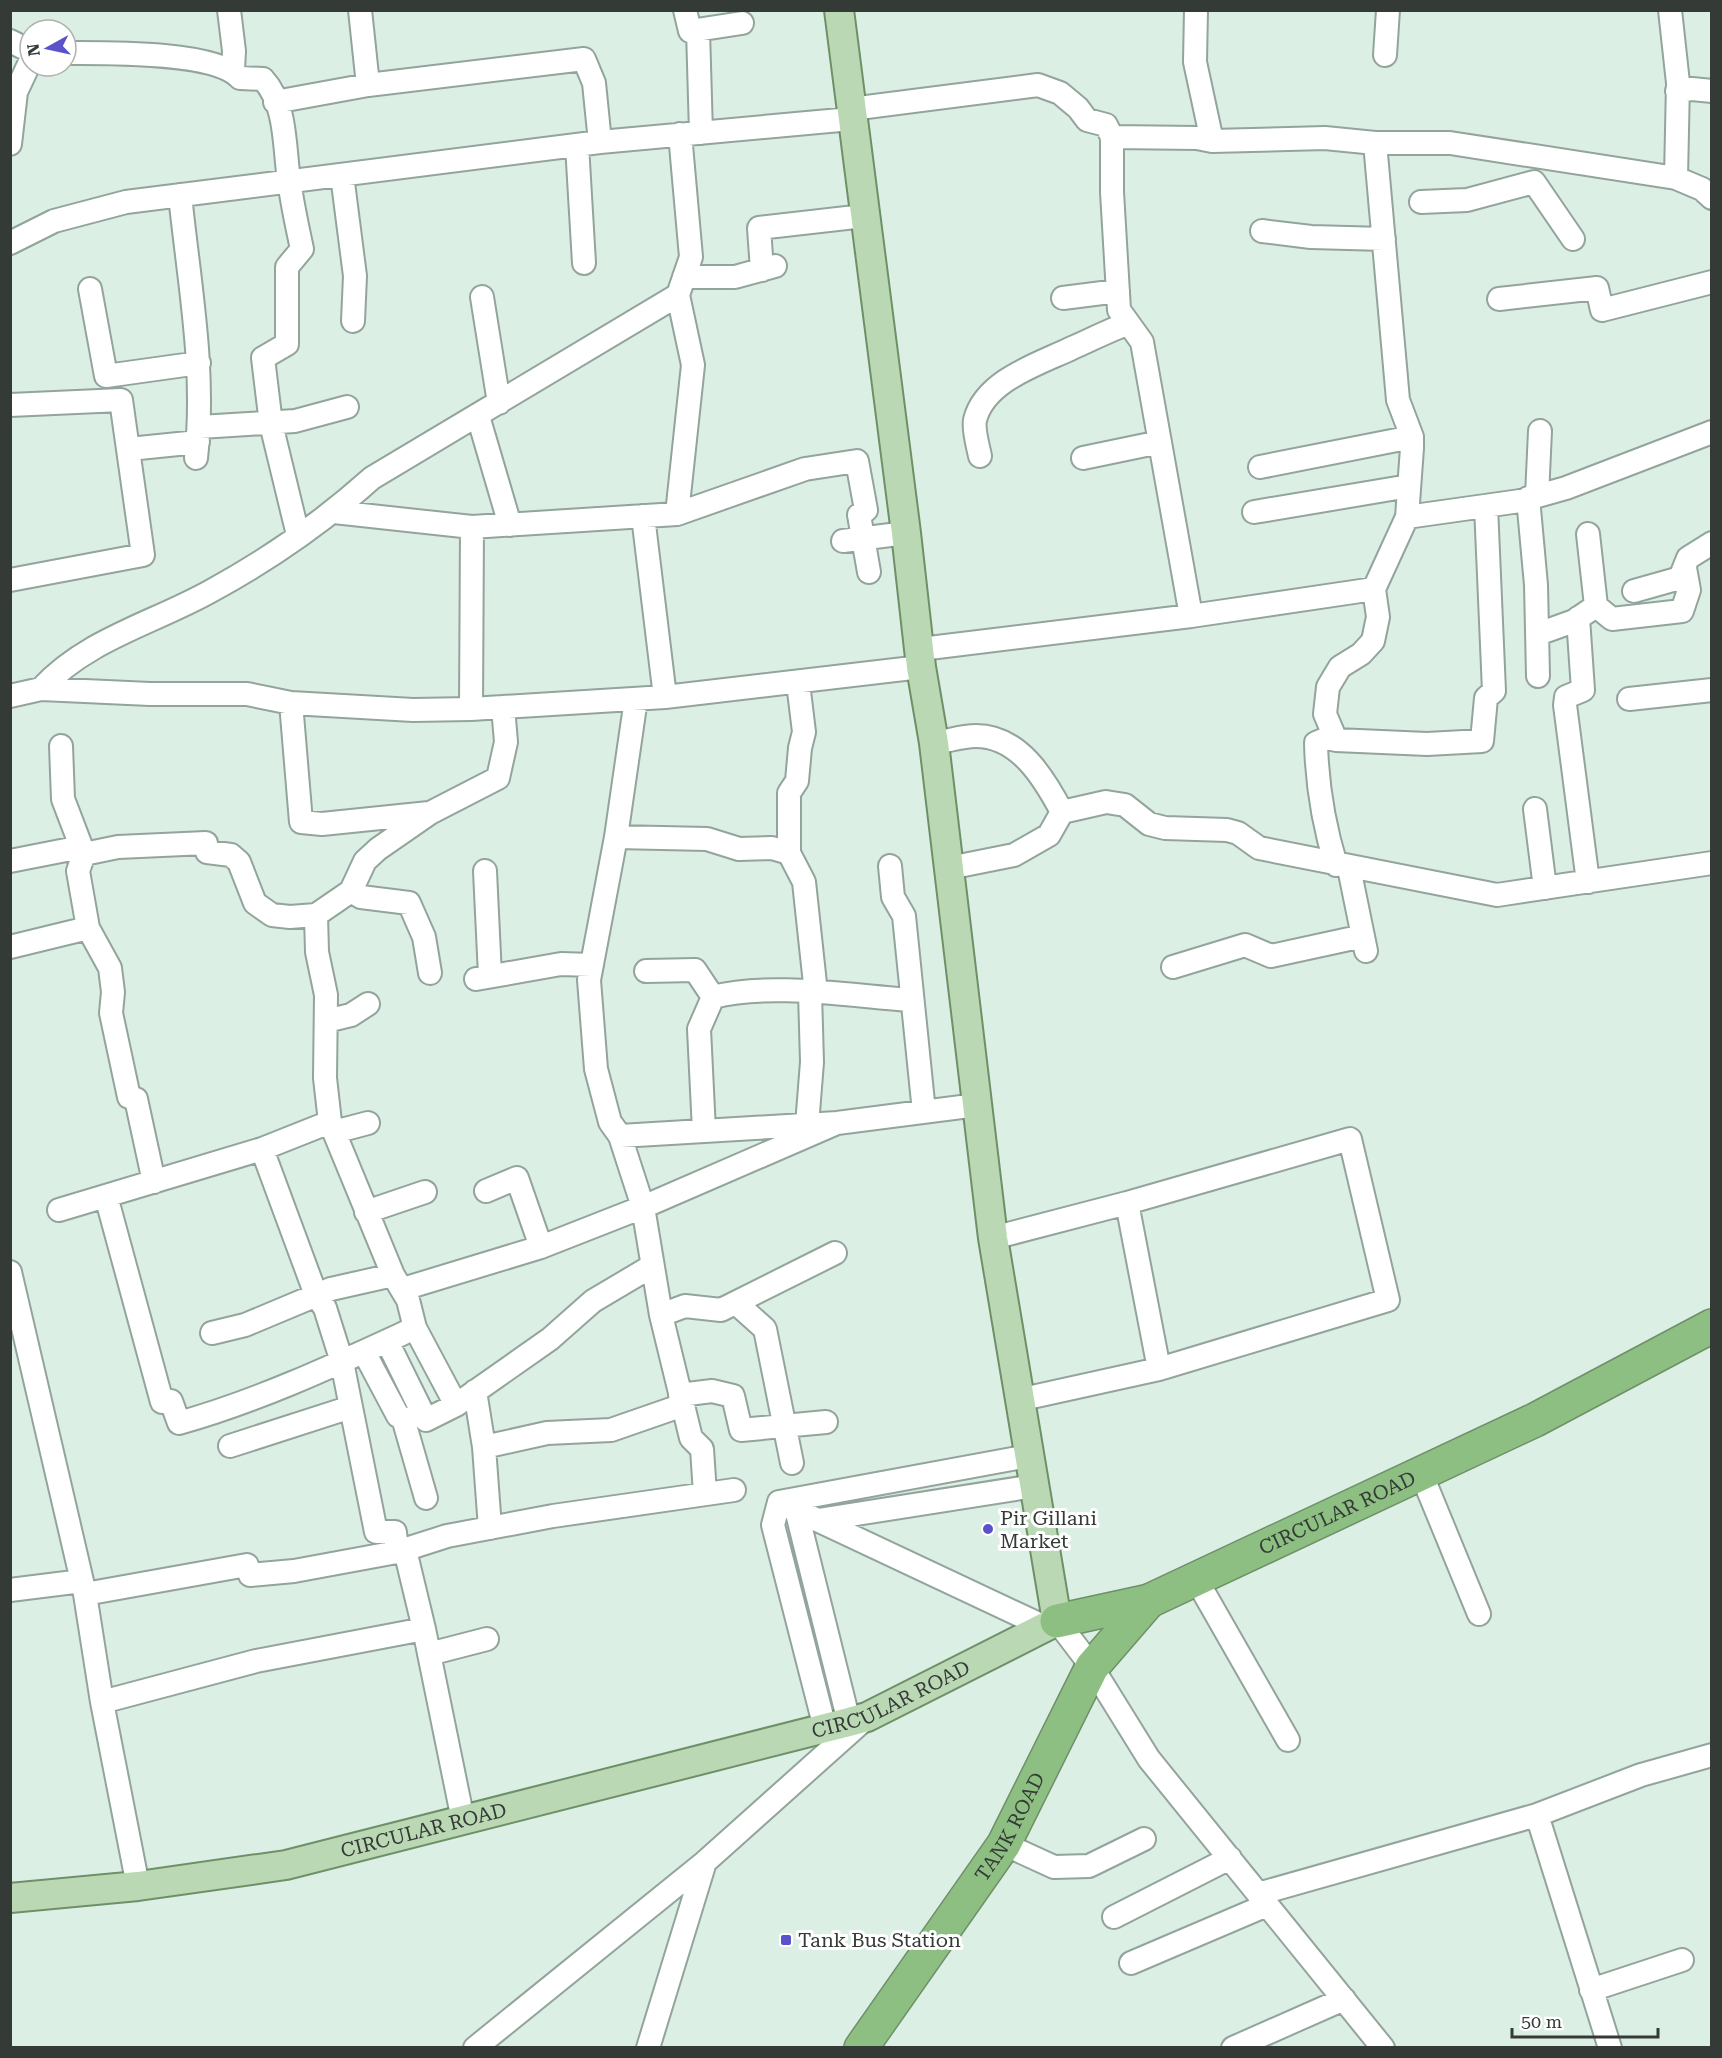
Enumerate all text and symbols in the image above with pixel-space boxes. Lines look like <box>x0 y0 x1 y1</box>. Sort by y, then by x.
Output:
north arrow <box>18 18 78 78</box>
text: N <box>23 43 44 57</box>
street label: CIRCULAR ROAD <box>1255 1466 1419 1560</box>
place label: Pir Gillani Market <box>1000 1506 1097 1553</box>
marker: Pir Gillani Market <box>981 1522 995 1536</box>
street label: CIRCULAR ROAD <box>809 1655 974 1743</box>
street label: TANK ROAD <box>970 1768 1050 1886</box>
street label: CIRCULAR ROAD <box>338 1797 509 1863</box>
place label: Tank Bus Station <box>798 1928 961 1952</box>
marker: Tank Bus Station <box>779 1933 793 1947</box>
scale bar <box>1512 2001 1658 2039</box>
text: 50 m <box>1521 2011 1562 2032</box>

